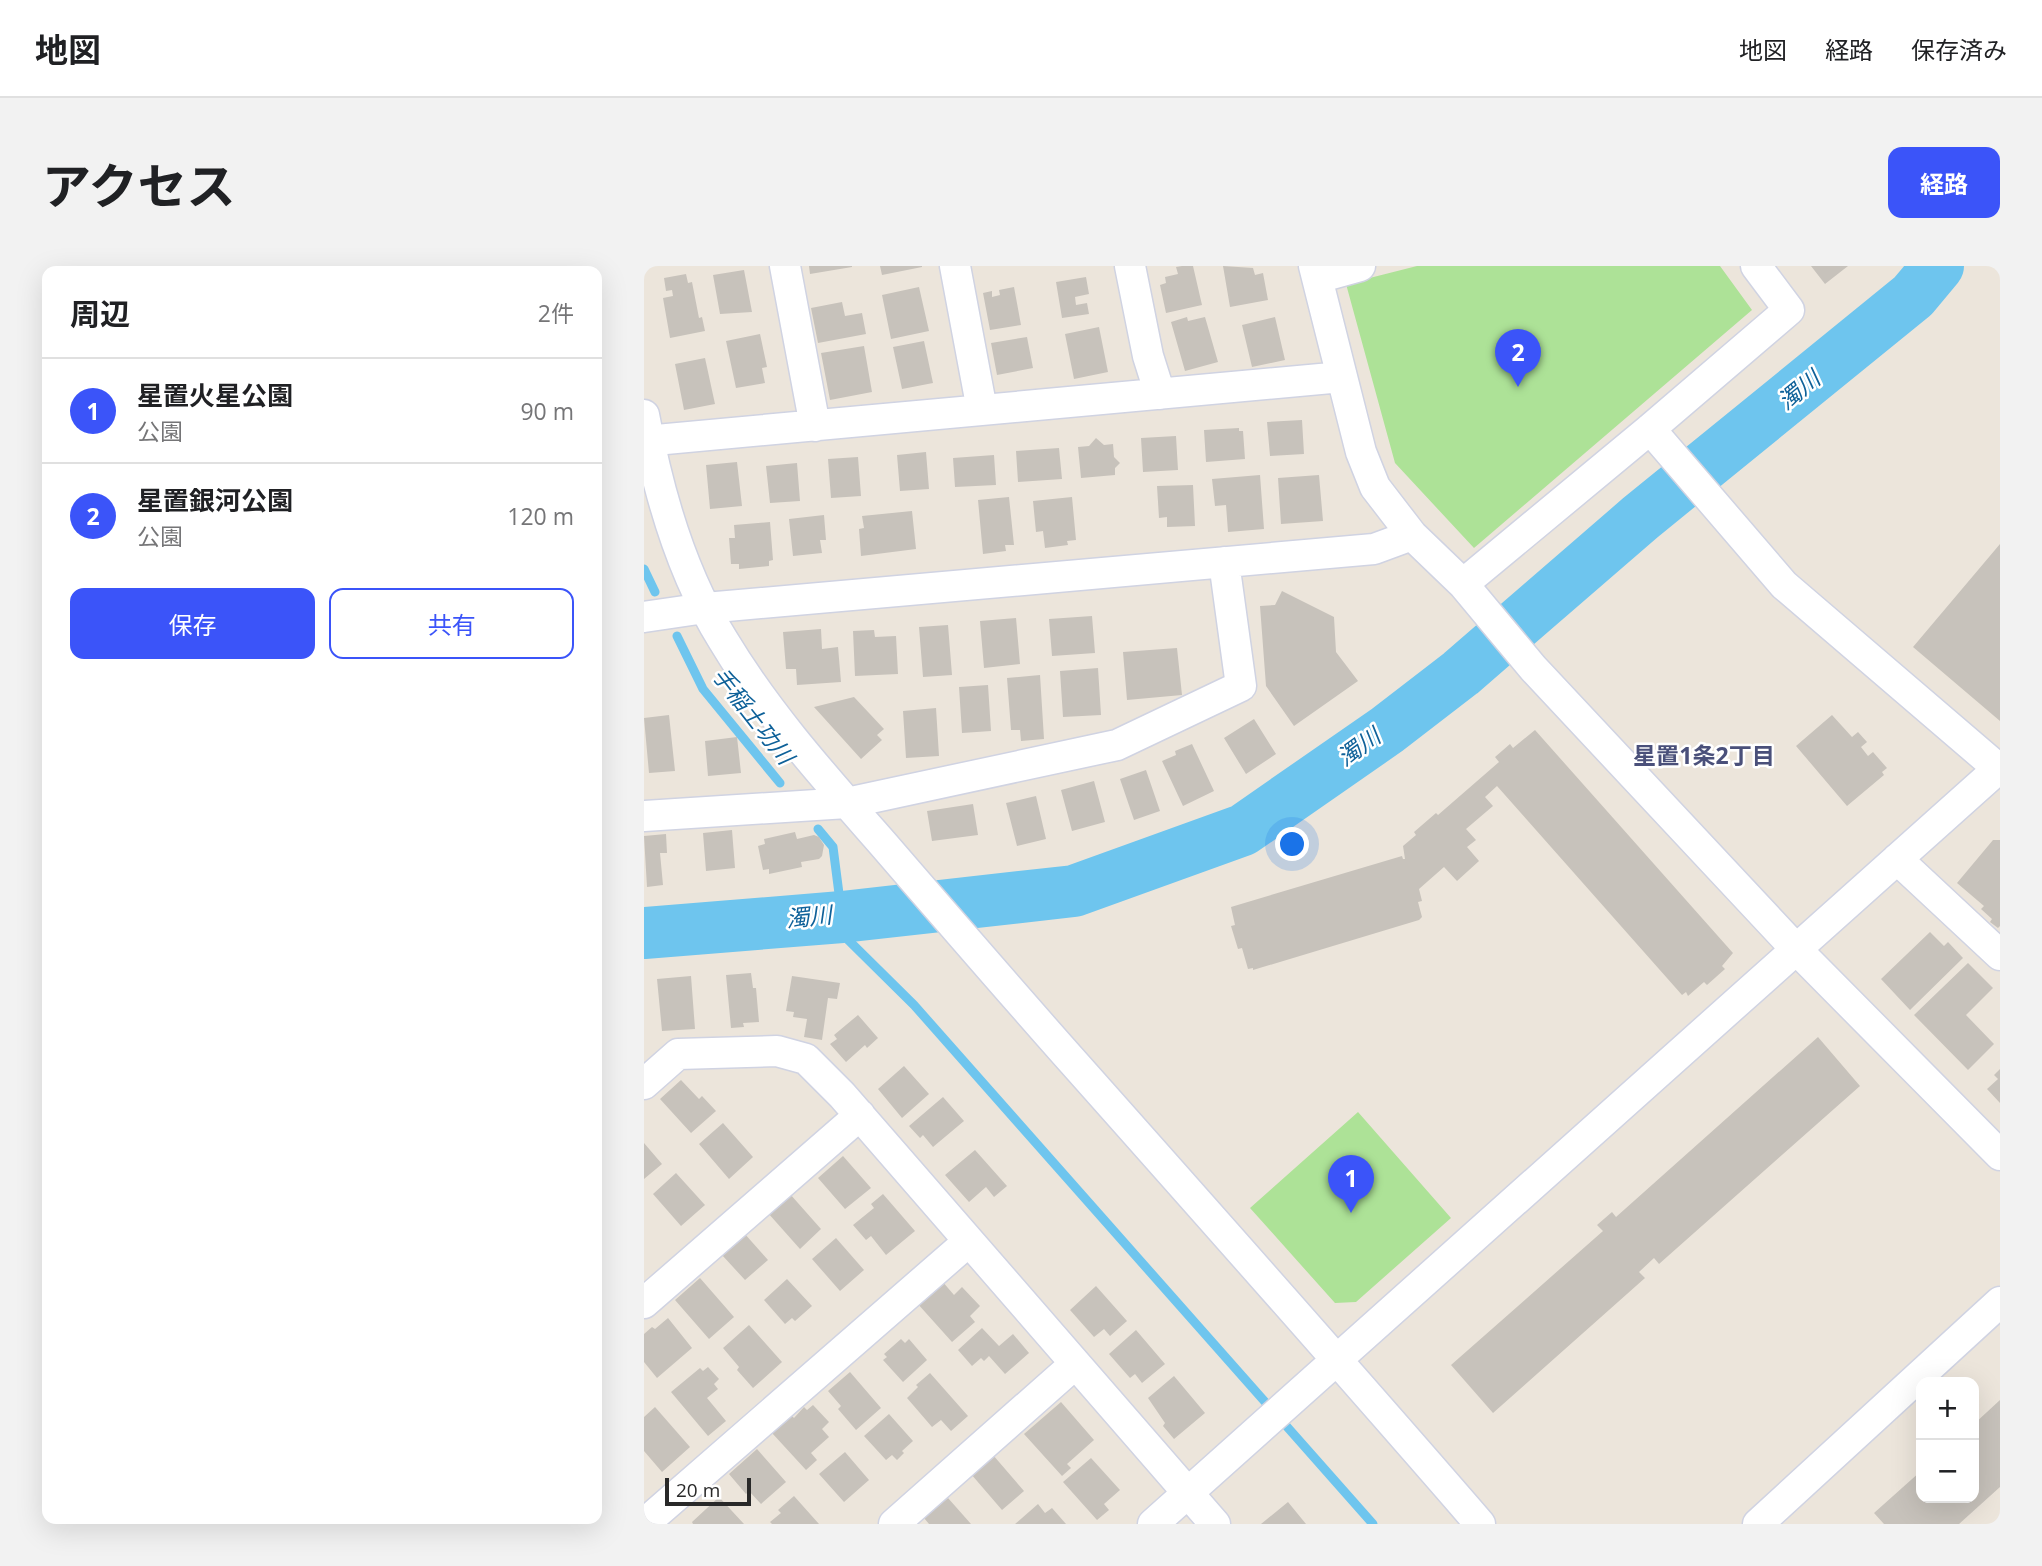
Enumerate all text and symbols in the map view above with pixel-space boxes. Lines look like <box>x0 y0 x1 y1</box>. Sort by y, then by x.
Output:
text: 地図 <box>35 27 101 72</box>
text: 地図 <box>1739 33 1787 66</box>
text: 経路 <box>1825 33 1873 66</box>
text: 保存済み <box>1911 33 2007 66</box>
button: 経路 <box>1888 147 2000 218</box>
text: アクセス <box>42 152 236 218</box>
text: 周辺 <box>70 293 130 334</box>
text: 2件 <box>538 297 574 329</box>
pin: 2 <box>1495 329 1541 387</box>
water label: 濁川 <box>1770 360 1829 416</box>
text: 星置火星公園 <box>137 377 293 413</box>
text: 1 <box>86 395 100 427</box>
text: 90 m <box>520 395 574 427</box>
text: 公園 <box>137 415 183 447</box>
text: 星置銀河公園 <box>137 482 293 518</box>
text: 2 <box>86 500 100 532</box>
text: 120 m <box>507 500 574 532</box>
text: 公園 <box>137 520 183 552</box>
button: 保存 <box>70 588 315 659</box>
button: 共有 <box>329 588 574 659</box>
water label: 手稲土功川 <box>706 660 804 773</box>
water label: 濁川 <box>1330 718 1389 773</box>
district label: 星置1条2丁目 <box>1633 739 1775 771</box>
your location <box>1275 827 1309 861</box>
water label: 濁川 <box>784 897 836 934</box>
pin: 1 <box>1328 1155 1374 1213</box>
map controls <box>1916 1377 1979 1503</box>
button: + <box>1916 1377 1979 1440</box>
button: − <box>1916 1440 1979 1503</box>
scale bar <box>665 1475 751 1507</box>
text: 20 m <box>676 1477 720 1503</box>

